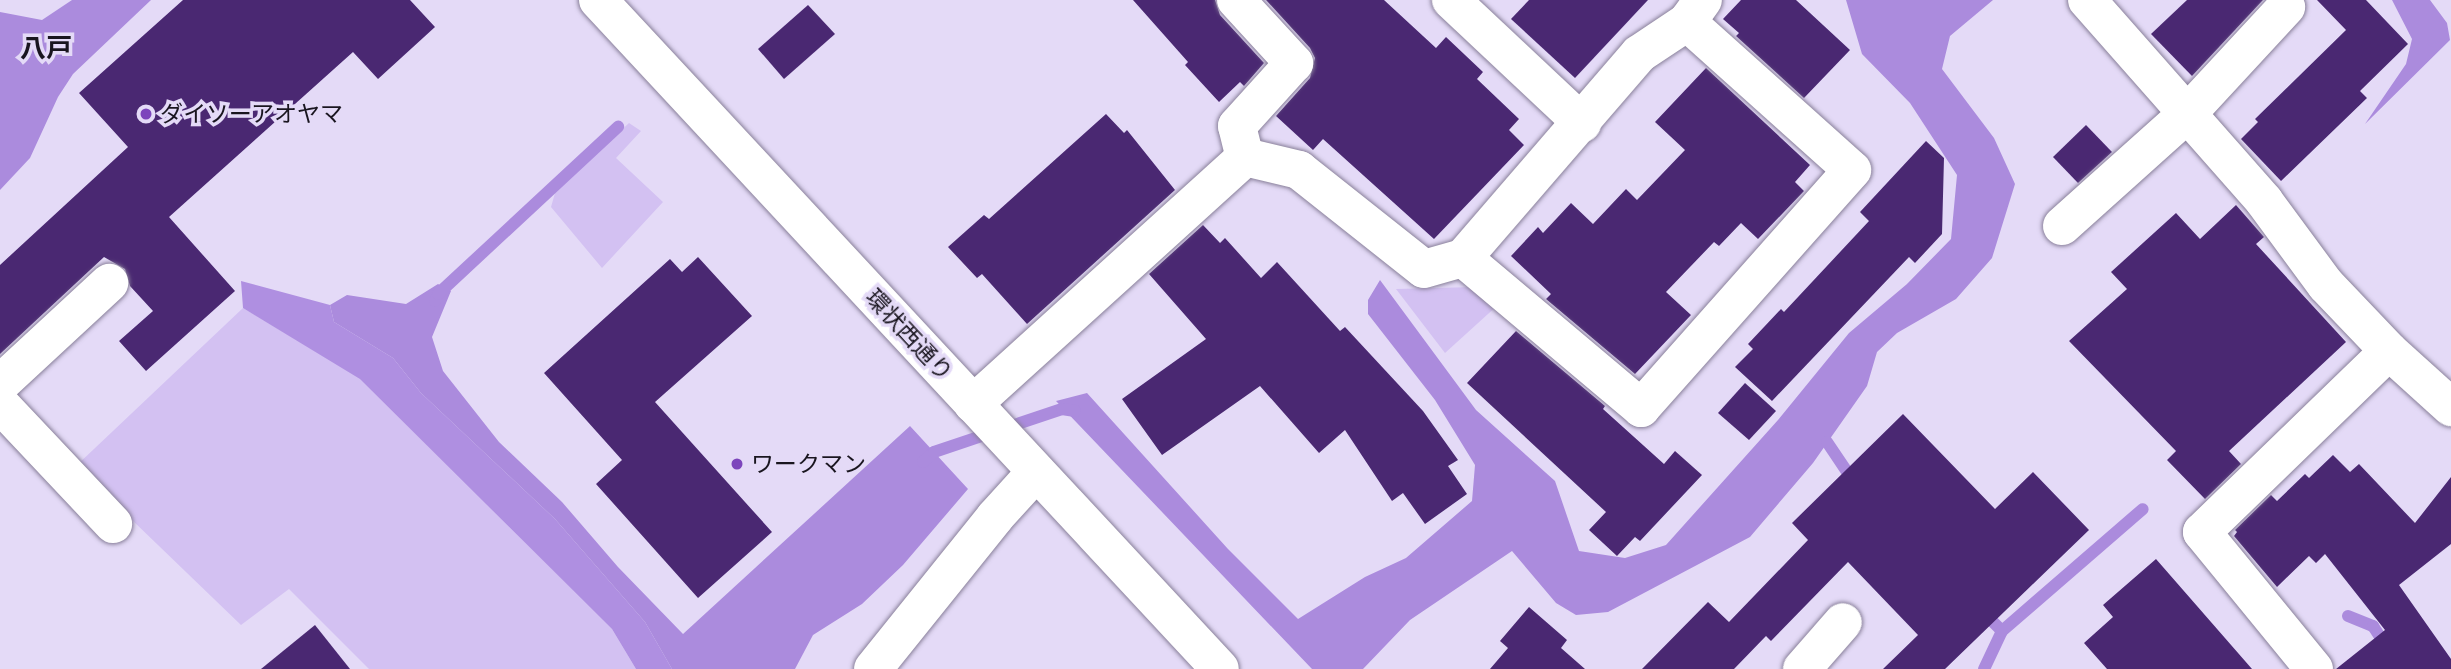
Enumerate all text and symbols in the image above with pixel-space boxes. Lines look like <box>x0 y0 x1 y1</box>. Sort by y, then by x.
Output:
district label: 八戸 <box>20 32 72 64</box>
place label: ダイソーアオヤマ <box>160 100 344 128</box>
marker: ダイソーアオヤマ <box>138 106 154 122</box>
street label: 環状西通り <box>860 284 958 386</box>
place label: ワークマン <box>751 450 866 478</box>
marker: ワークマン <box>729 456 745 472</box>

